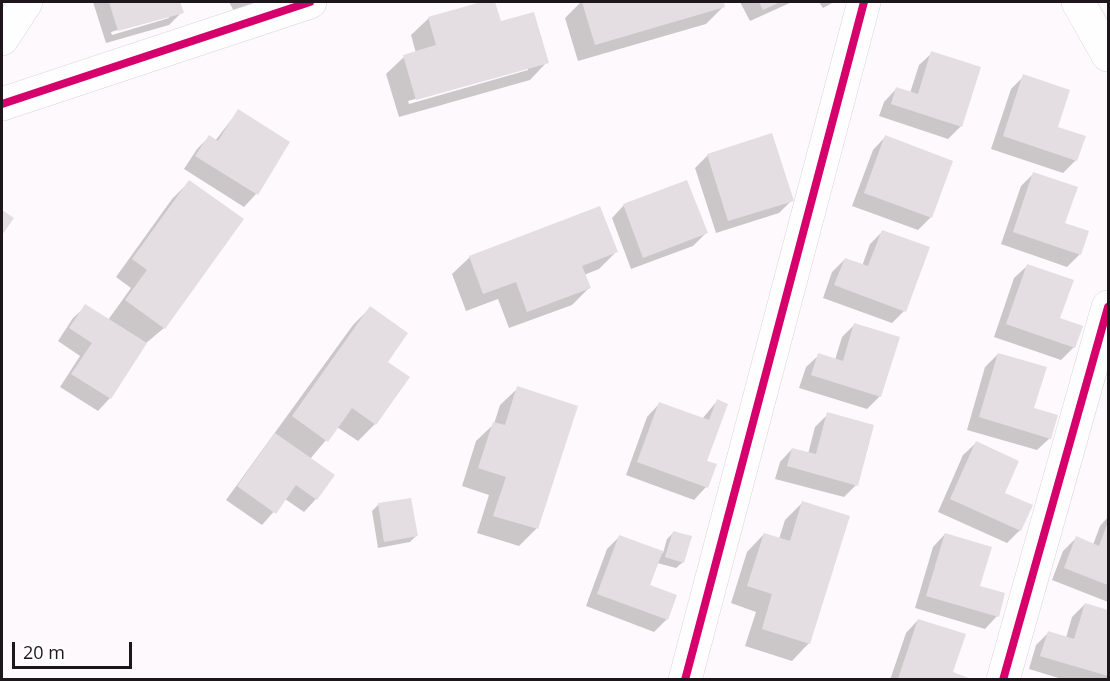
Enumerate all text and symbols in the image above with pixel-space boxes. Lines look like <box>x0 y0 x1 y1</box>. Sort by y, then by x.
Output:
scale bar <box>15 630 135 668</box>
text: 20 m <box>23 640 65 664</box>

